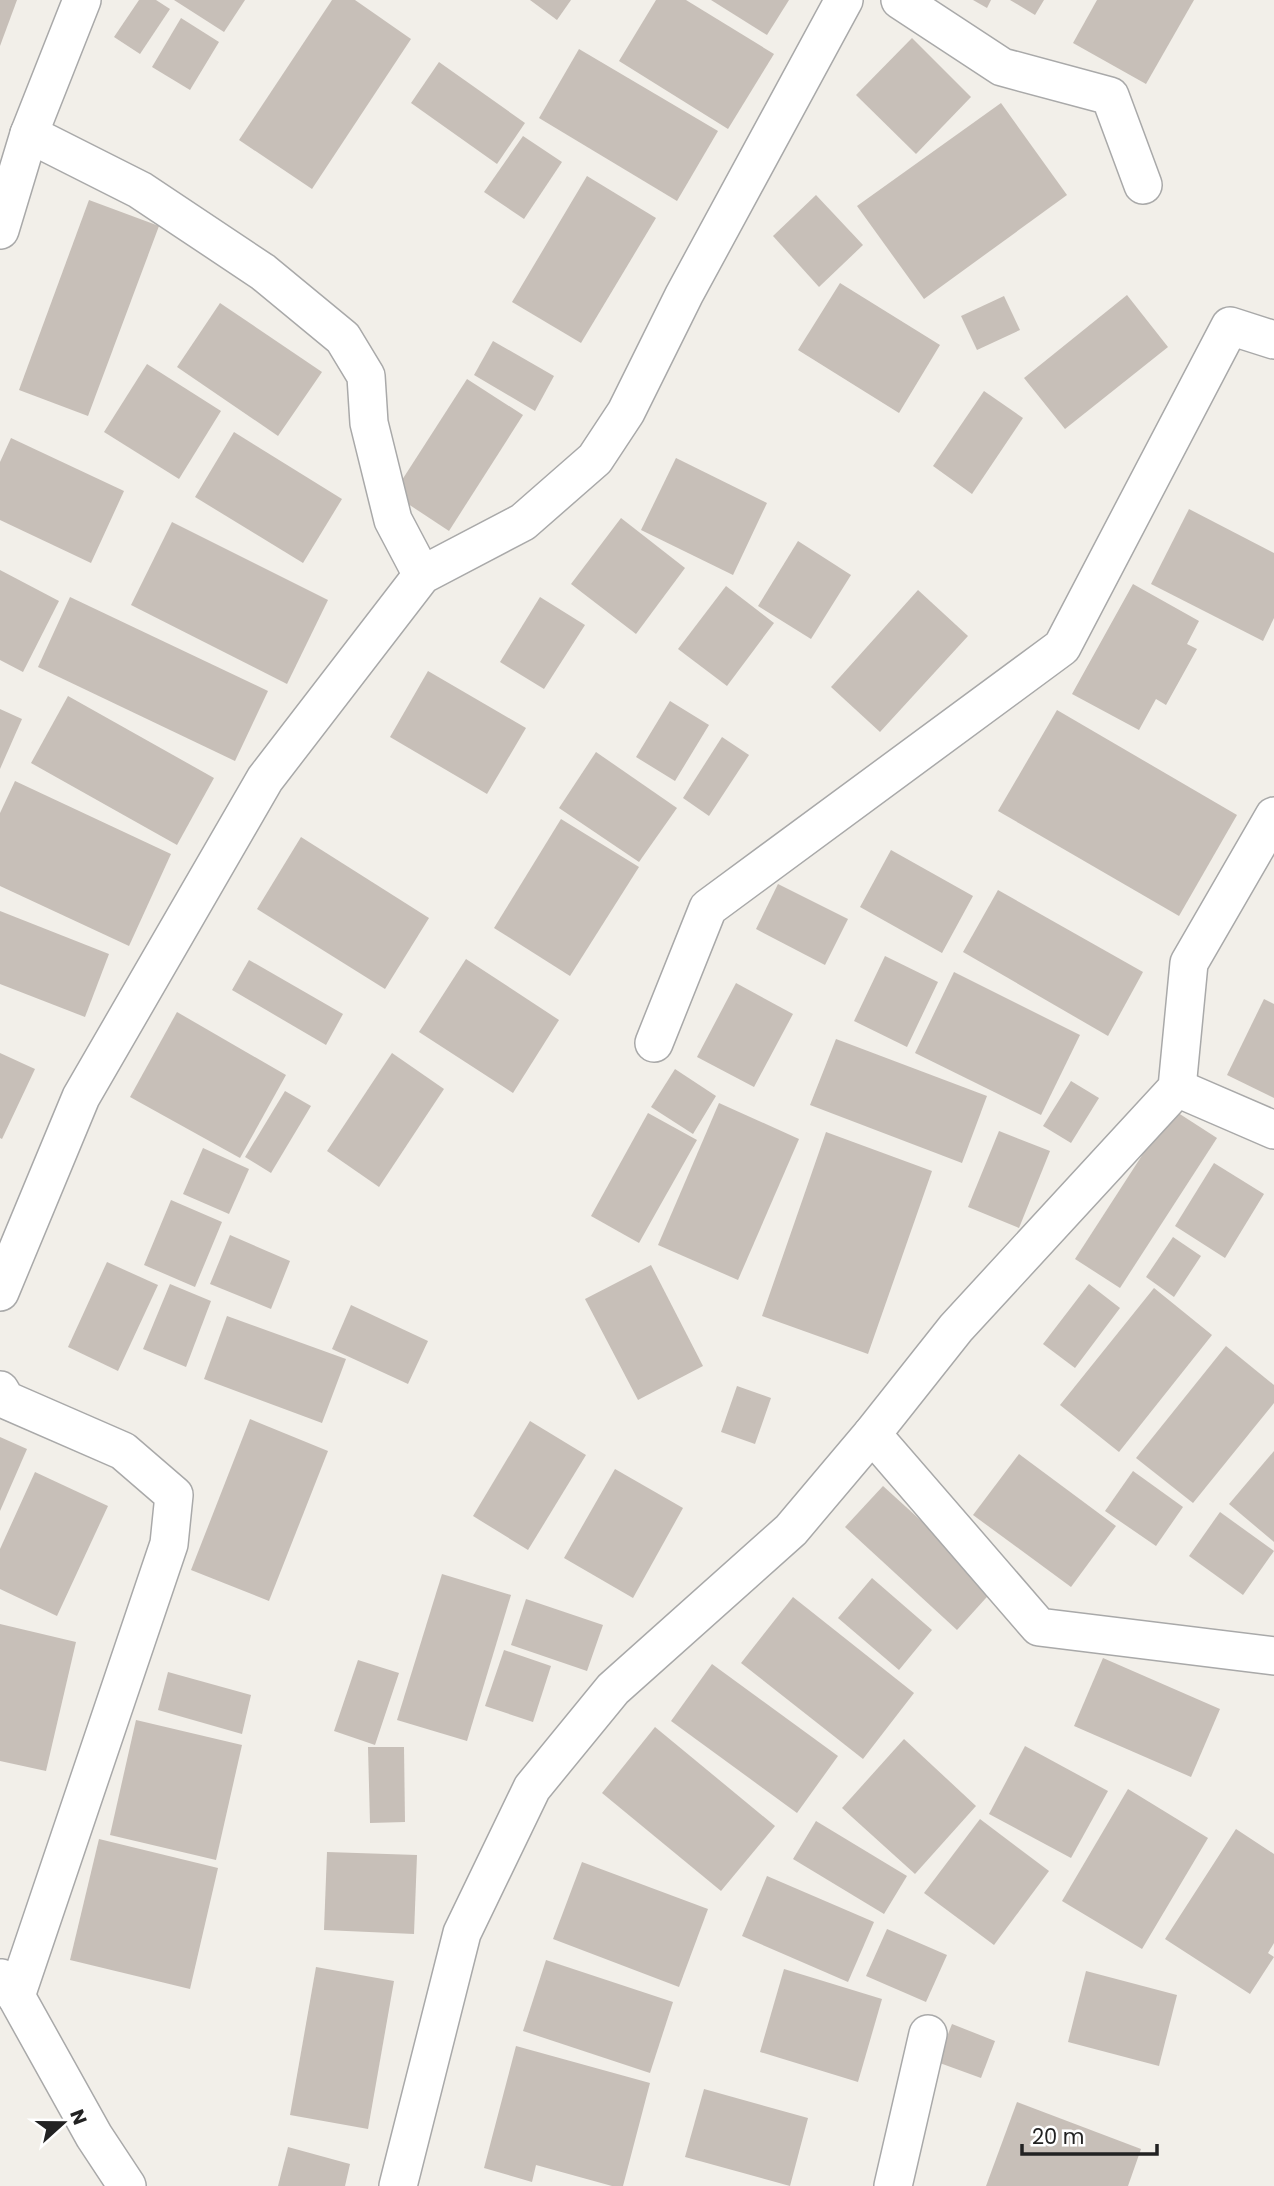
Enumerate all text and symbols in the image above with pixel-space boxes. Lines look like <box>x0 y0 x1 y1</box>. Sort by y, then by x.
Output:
north arrow <box>28 2088 98 2158</box>
text: N <box>63 2106 94 2129</box>
scale bar <box>1022 2112 1157 2156</box>
text: 20 m <box>1032 2122 1085 2151</box>

